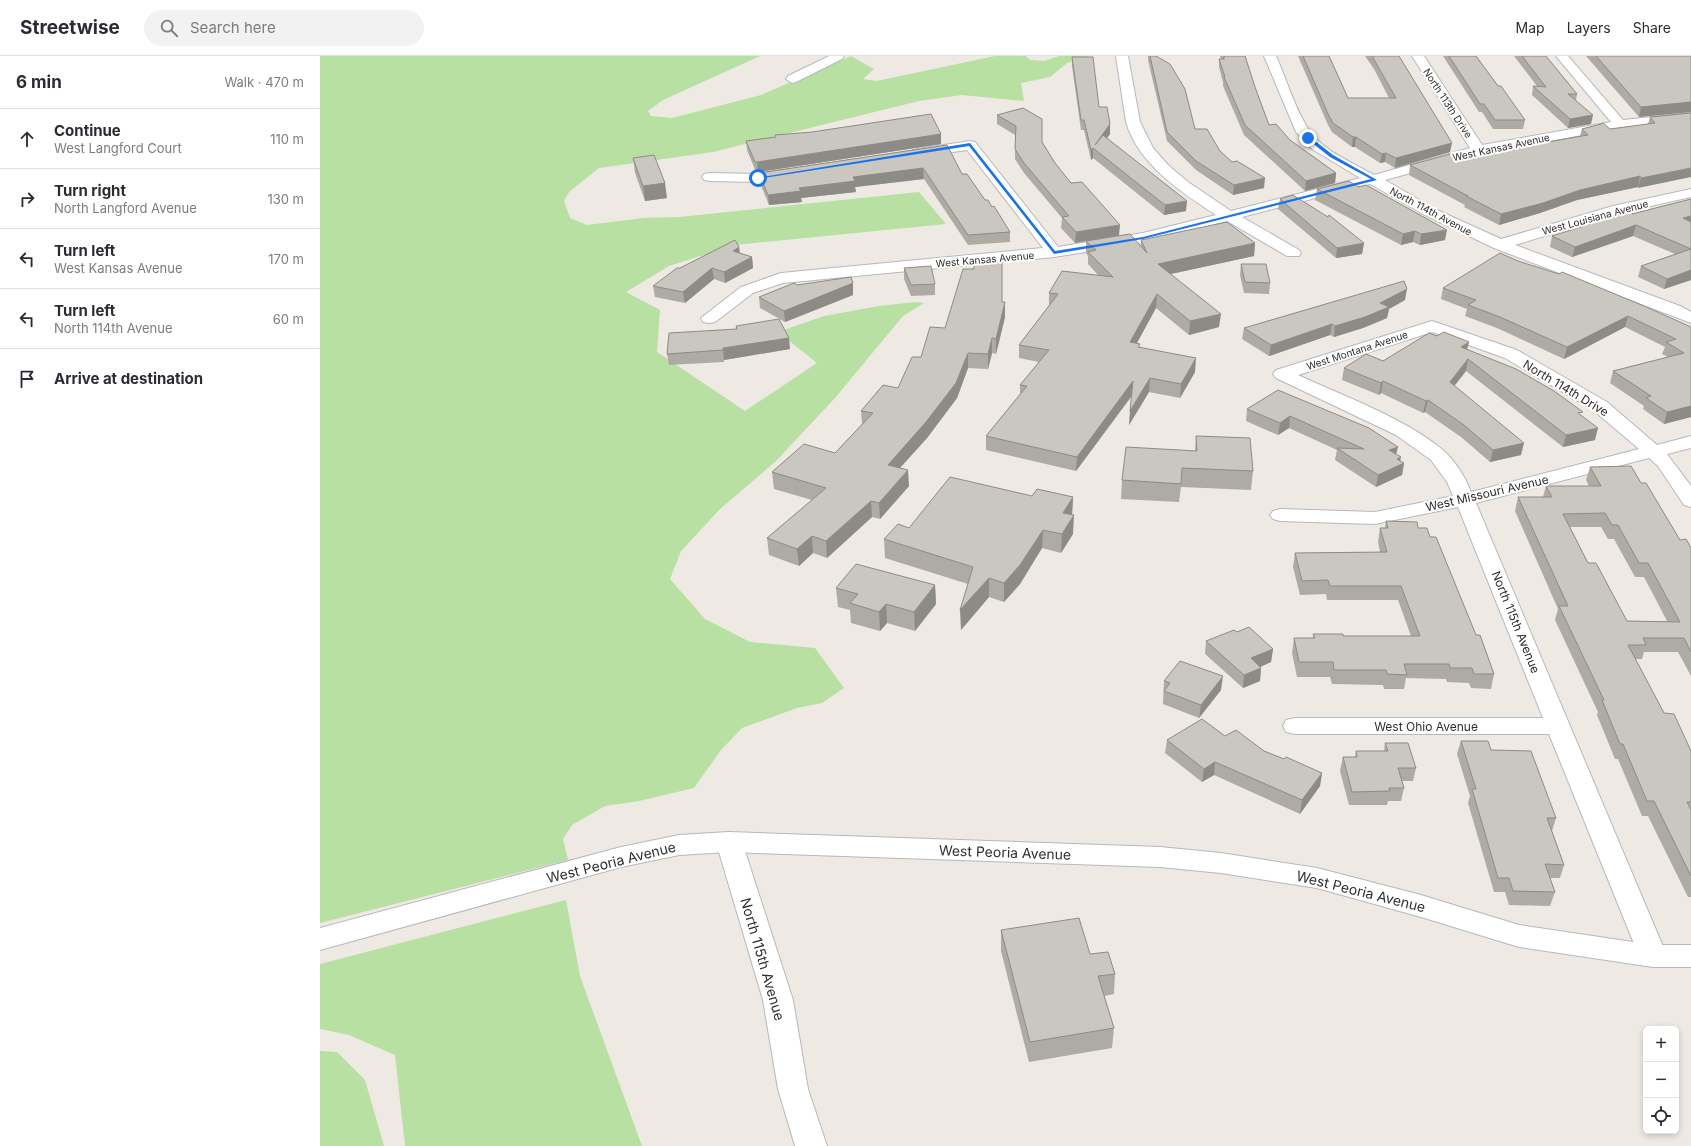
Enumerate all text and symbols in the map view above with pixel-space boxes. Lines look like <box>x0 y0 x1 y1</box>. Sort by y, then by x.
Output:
search box <box>144 10 424 46</box>
text: Streetwise <box>20 16 120 39</box>
icon: search <box>158 17 180 39</box>
text: Search here <box>190 18 276 37</box>
text: Map <box>1516 19 1545 36</box>
text: Layers <box>1567 19 1611 36</box>
text: Share <box>1633 19 1671 36</box>
street label: North 113th Drive <box>1421 66 1475 140</box>
text: 6 min <box>16 72 62 92</box>
text: Walk · 470 m <box>224 74 304 90</box>
text: Continue <box>54 121 121 140</box>
icon: ahead <box>16 128 38 150</box>
route end <box>1299 129 1317 147</box>
text: 110 m <box>270 131 304 147</box>
street label: West Kansas Avenue <box>1451 131 1551 163</box>
text: West Langford Court <box>54 140 182 156</box>
route start <box>749 169 767 187</box>
text: Turn right <box>54 181 126 200</box>
street label: North 114th Avenue <box>1388 184 1474 238</box>
icon: right <box>16 188 38 210</box>
text: 130 m <box>267 191 304 207</box>
street label: West Louisiana Avenue <box>1541 197 1650 237</box>
text: North Langford Avenue <box>54 200 197 216</box>
text: Turn left <box>54 241 115 260</box>
icon: left <box>16 248 38 270</box>
street label: West Kansas Avenue <box>935 249 1035 269</box>
text: 170 m <box>268 251 304 267</box>
text: West Kansas Avenue <box>54 260 183 276</box>
text: Turn left <box>54 301 115 320</box>
icon: left <box>16 308 38 330</box>
text: 60 m <box>273 311 304 327</box>
text: North 114th Avenue <box>54 320 173 336</box>
street label: West Montana Avenue <box>1305 328 1409 372</box>
street label: North 114th Drive <box>1521 357 1611 419</box>
icon: arrive <box>16 368 38 390</box>
text: Arrive at destination <box>54 369 203 388</box>
street label: West Missouri Avenue <box>1424 472 1550 514</box>
street label: North 115th Avenue <box>1489 569 1543 675</box>
street label: West Ohio Avenue <box>1374 719 1478 734</box>
street label: West Peoria Avenue <box>545 838 677 886</box>
street label: West Peoria Avenue <box>939 841 1071 863</box>
street label: West Peoria Avenue <box>1295 867 1427 915</box>
street label: North 115th Avenue <box>737 896 789 1022</box>
map controls <box>1643 1026 1679 1134</box>
button: + <box>1643 1026 1679 1062</box>
button: − <box>1643 1062 1679 1098</box>
button: locate <box>1643 1098 1679 1134</box>

